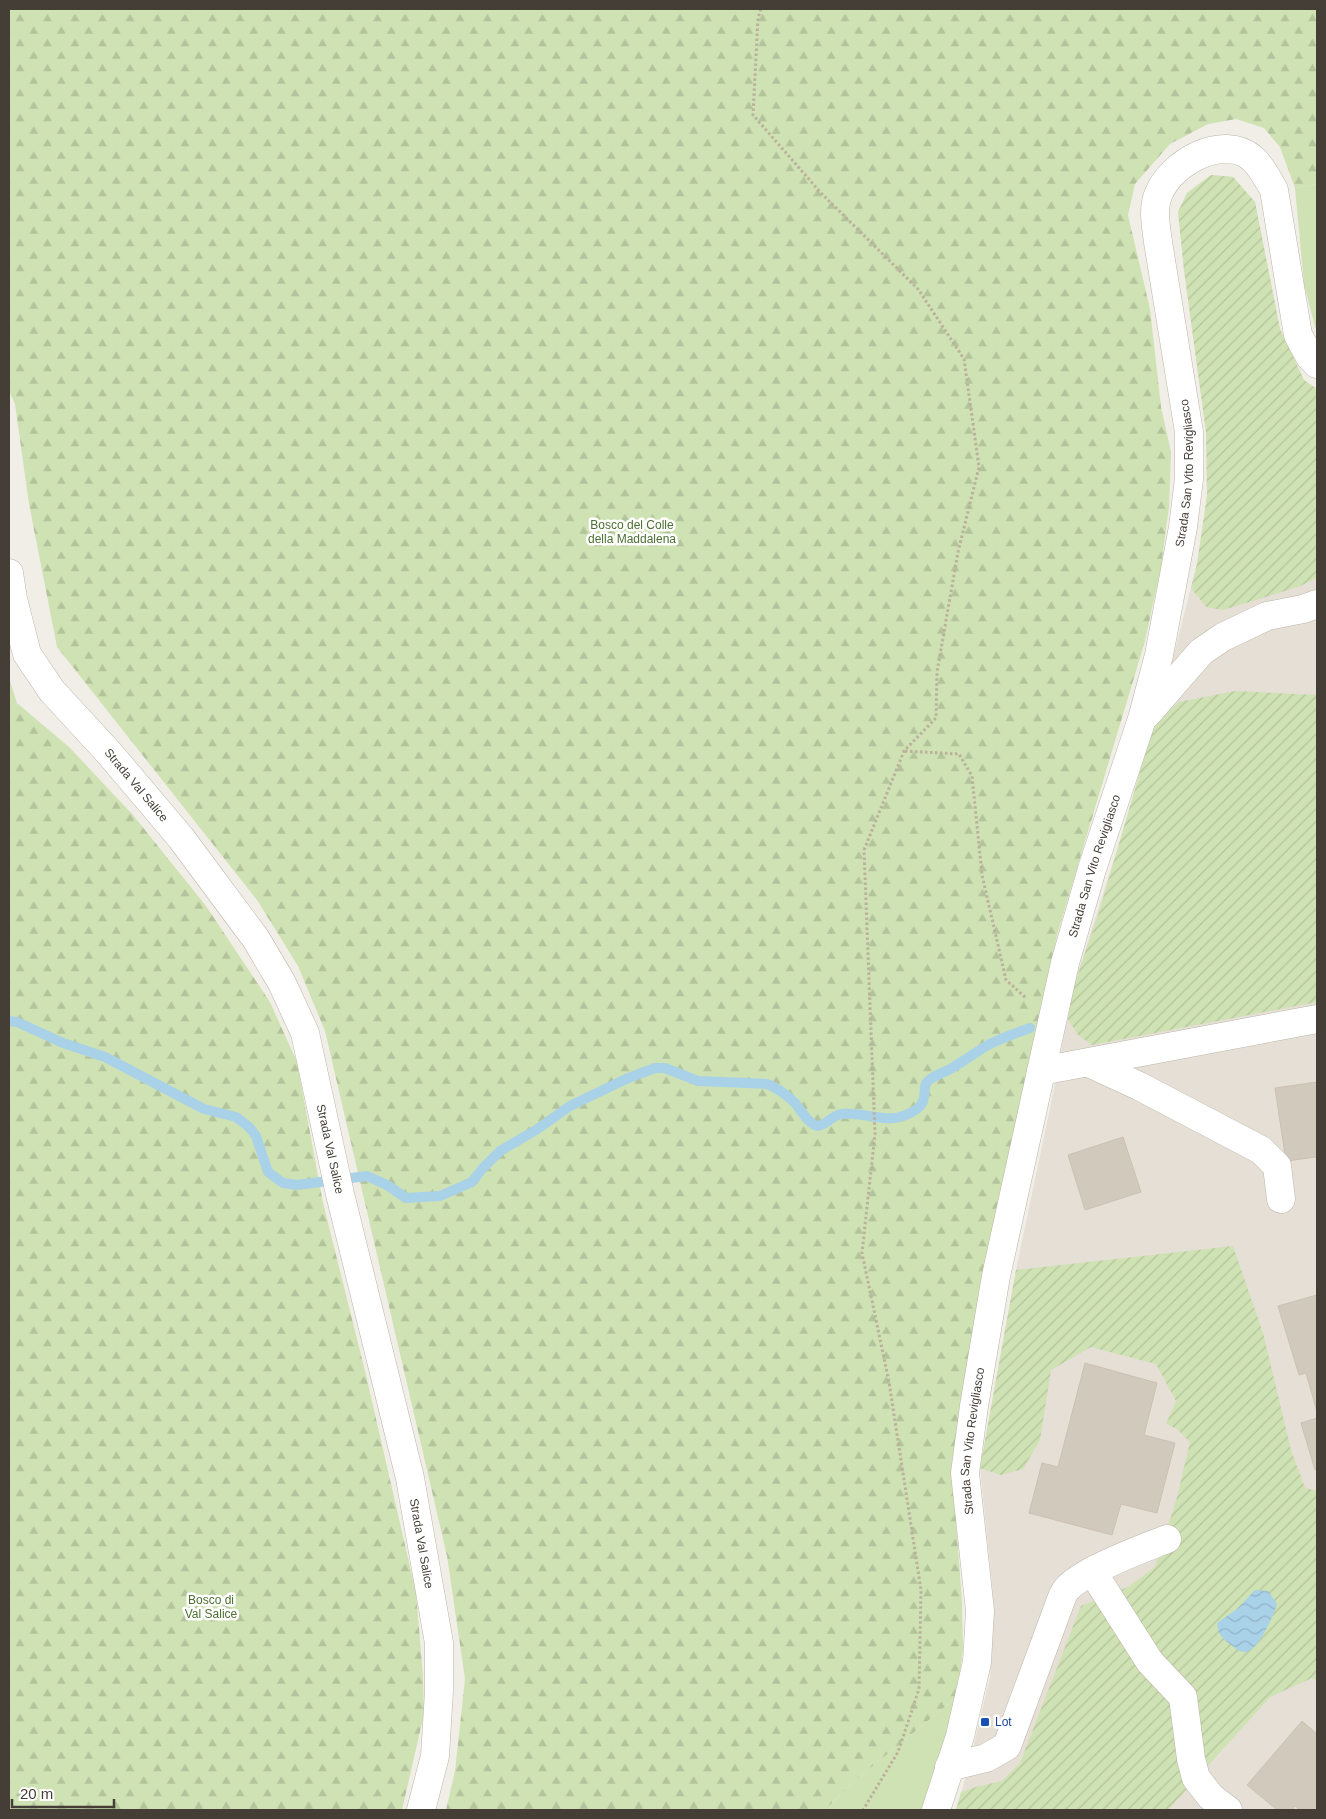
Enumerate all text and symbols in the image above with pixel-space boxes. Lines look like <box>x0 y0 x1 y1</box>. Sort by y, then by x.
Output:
street label: Strada San Vito Revigliasco <box>1172 398 1196 548</box>
park label: Bosco del Colle della Maddalena <box>588 518 676 546</box>
street label: Strada Val Salice <box>101 746 171 825</box>
street label: Strada San Vito Revigliasco <box>1066 792 1123 939</box>
street label: Strada Val Salice <box>314 1103 347 1195</box>
street label: Strada San Vito Revigliasco <box>958 1366 987 1516</box>
street label: Strada Val Salice <box>407 1497 436 1590</box>
park label: Bosco di Val Salice <box>185 1593 238 1621</box>
place label: Lot <box>995 1715 1012 1729</box>
marker: Lot <box>979 1716 991 1728</box>
scale bar <box>12 1776 115 1808</box>
text: 20 m <box>20 1785 53 1802</box>

